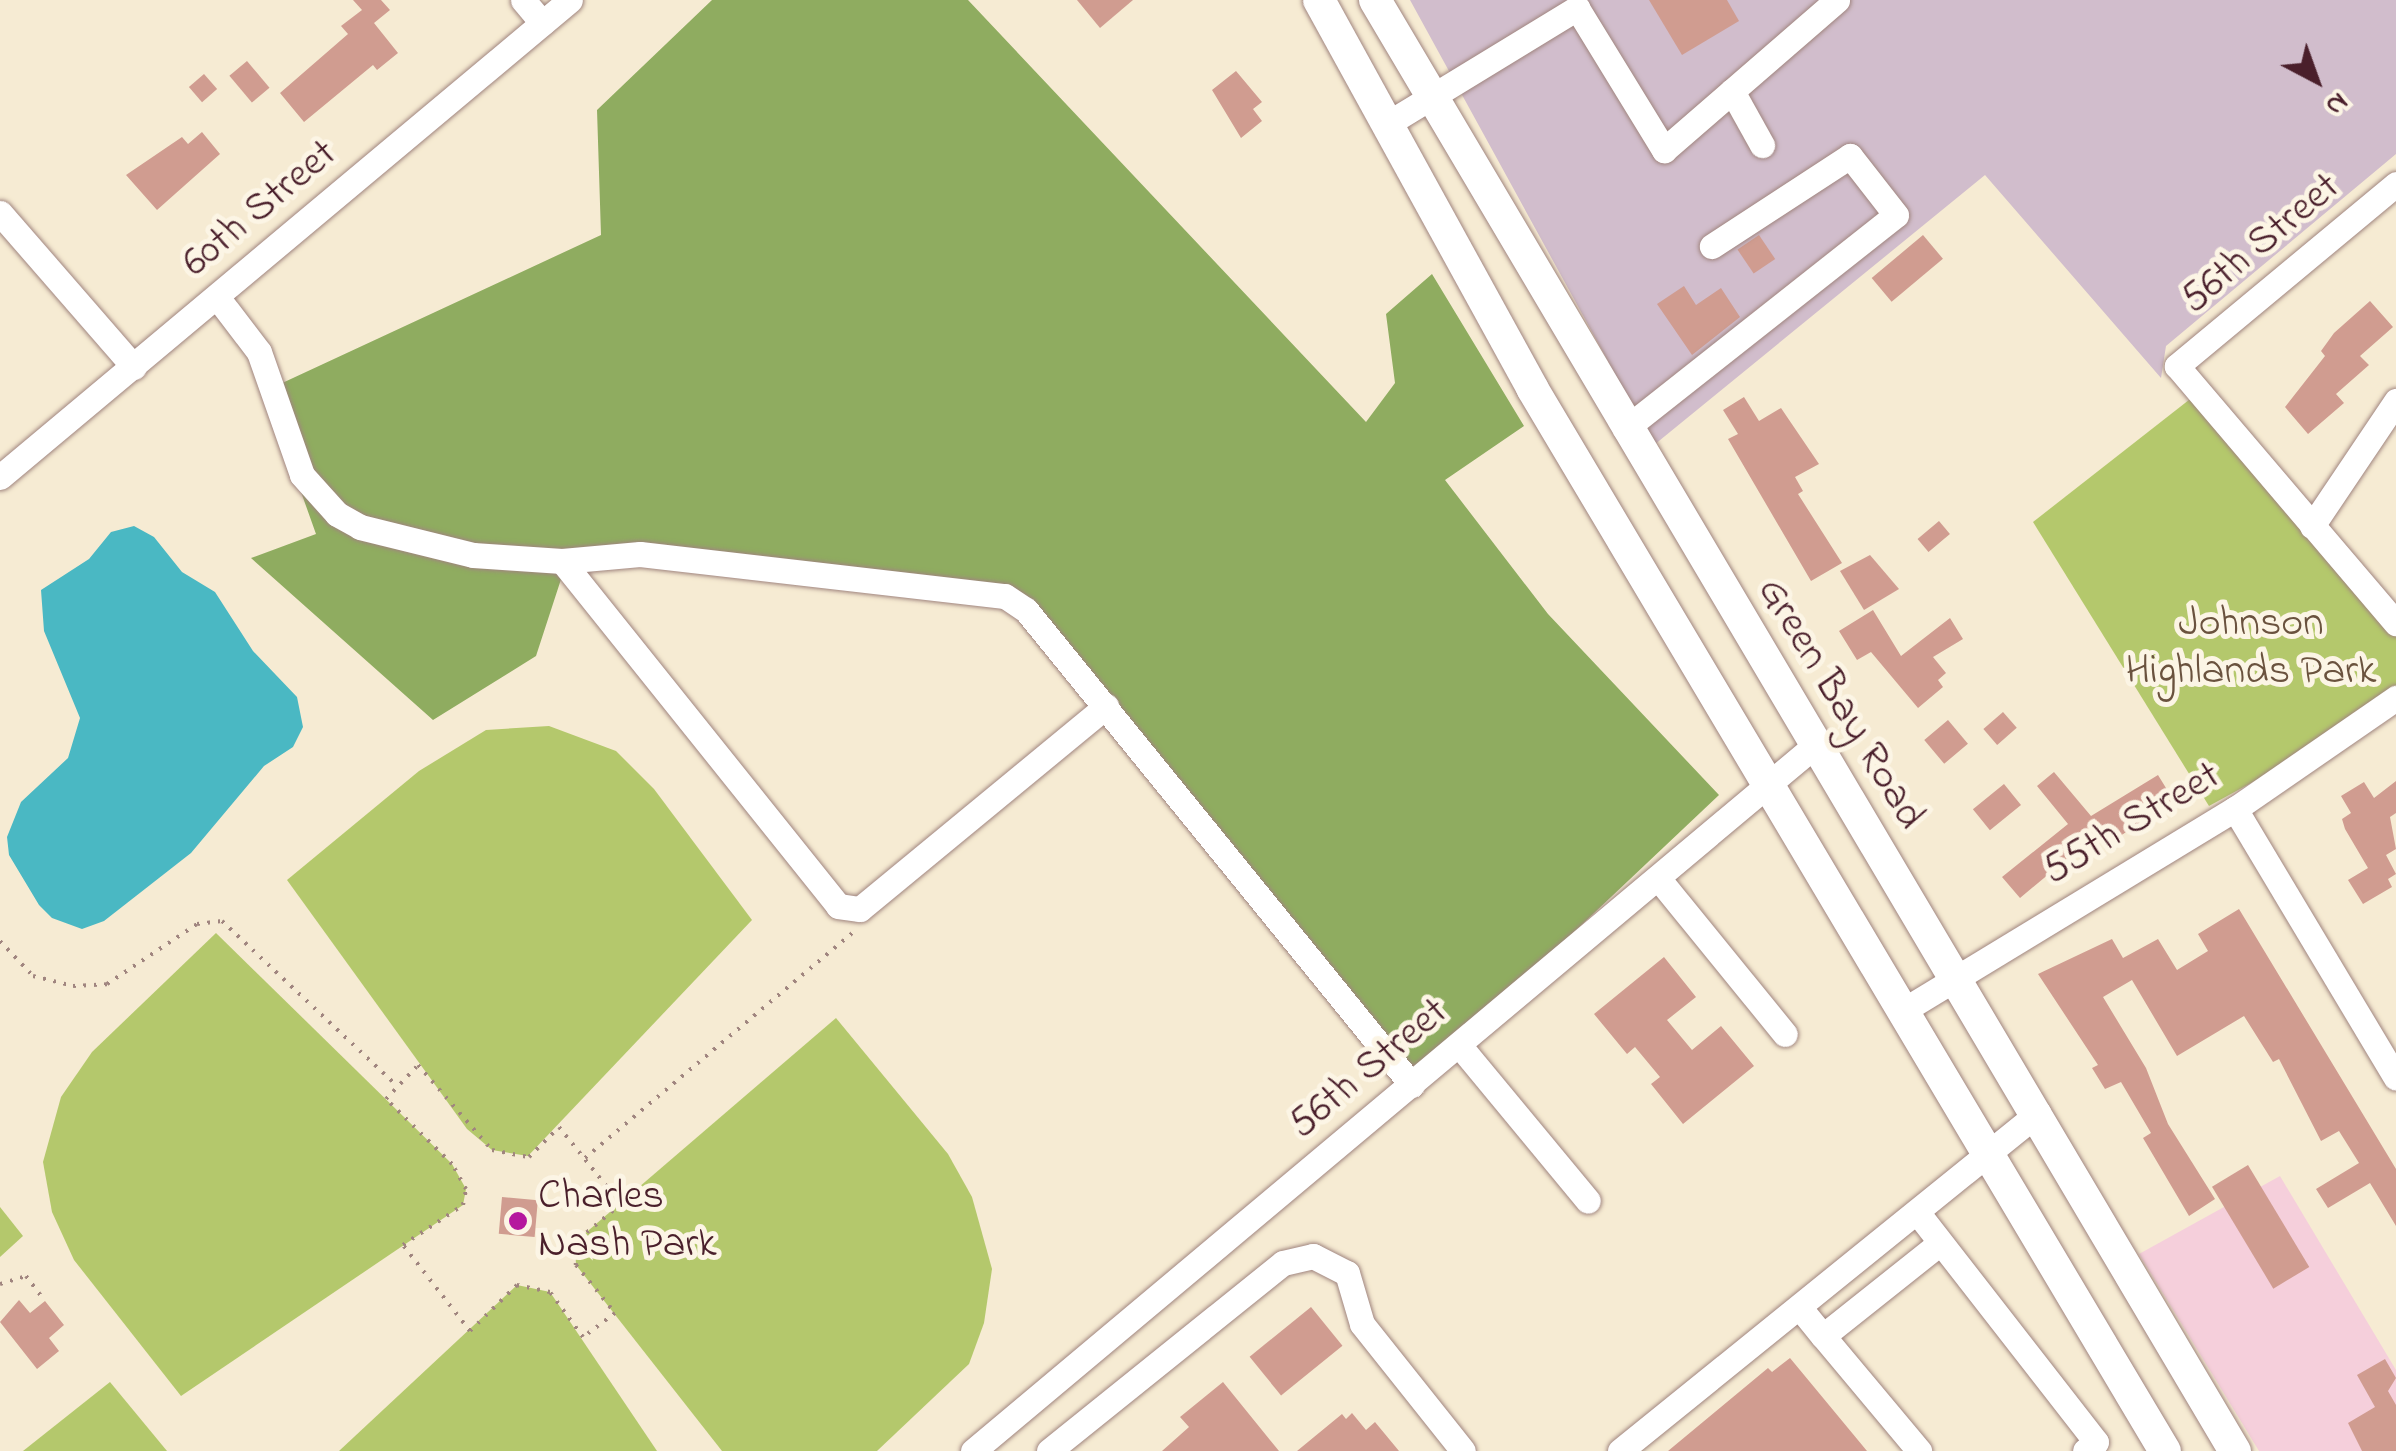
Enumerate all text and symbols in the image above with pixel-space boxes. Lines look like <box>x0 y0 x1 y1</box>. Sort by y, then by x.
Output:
north arrow <box>2266 30 2366 130</box>
text: N <box>2315 81 2357 125</box>
street label: 60th Street <box>172 130 348 288</box>
street label: 56th Street <box>2171 163 2351 325</box>
street label: Green Bay Road <box>1745 569 1935 839</box>
park label: Johnson Highlands Park <box>2126 599 2376 698</box>
street label: 55th Street <box>2034 751 2230 897</box>
street label: 56th Street <box>1279 988 1459 1150</box>
place label: Charles Nash Park <box>538 1172 717 1270</box>
marker: Charles Nash Park <box>507 1210 529 1232</box>

